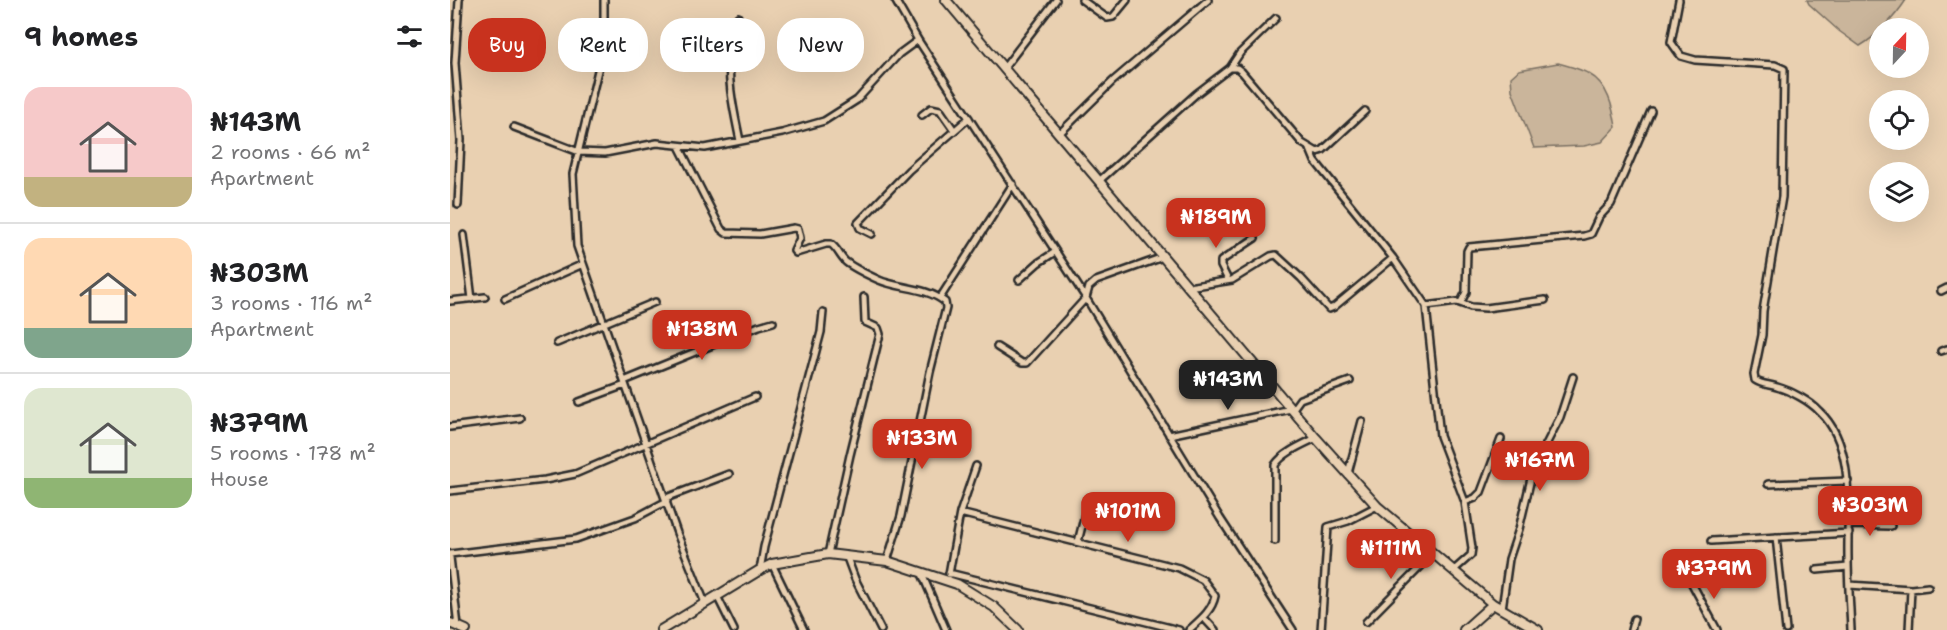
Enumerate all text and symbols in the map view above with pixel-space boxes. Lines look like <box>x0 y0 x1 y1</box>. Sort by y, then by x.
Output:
chip: Buy <box>468 18 546 72</box>
chip: Rent <box>558 18 648 72</box>
chip: Filters <box>660 18 765 72</box>
chip: New <box>777 18 864 72</box>
north arrow <box>1869 18 1929 78</box>
map controls <box>1869 18 1929 222</box>
text: 9 homes <box>24 19 138 54</box>
icon: filters <box>393 20 426 53</box>
button: locate <box>1869 90 1929 150</box>
text: ₦143M <box>210 104 301 139</box>
icon: home <box>72 111 144 183</box>
text: 2 rooms · 66 m² <box>210 139 371 165</box>
button: layers <box>1869 162 1929 222</box>
text: Apartment <box>210 165 314 191</box>
pin: ₦189M <box>1174 198 1258 249</box>
text: ₦189M <box>1180 204 1252 230</box>
text: ₦303M <box>210 255 309 290</box>
icon: home <box>72 262 144 334</box>
text: 3 rooms · 116 m² <box>210 290 372 316</box>
pin: ₦138M <box>660 310 744 361</box>
text: Apartment <box>210 316 314 342</box>
text: ₦138M <box>666 316 738 342</box>
pin: ₦143M <box>1186 360 1270 411</box>
text: ₦143M <box>1193 366 1263 392</box>
text: ₦379M <box>210 405 308 440</box>
icon: home <box>72 412 144 484</box>
pin: ₦133M <box>880 419 964 470</box>
text: ₦133M <box>887 425 957 451</box>
text: 5 rooms · 178 m² <box>210 440 376 466</box>
pin: ₦167M <box>1498 441 1582 492</box>
text: ₦167M <box>1505 447 1575 473</box>
text: House <box>210 466 269 492</box>
pin: ₦303M <box>1828 486 1912 537</box>
pin: ₦101M <box>1086 492 1170 543</box>
text: ₦303M <box>1832 492 1908 518</box>
text: ₦101M <box>1095 498 1161 524</box>
pin: ₦111M <box>1349 529 1433 580</box>
text: ₦111M <box>1361 535 1421 561</box>
pin: ₦379M <box>1672 549 1756 600</box>
text: ₦379M <box>1676 555 1752 581</box>

